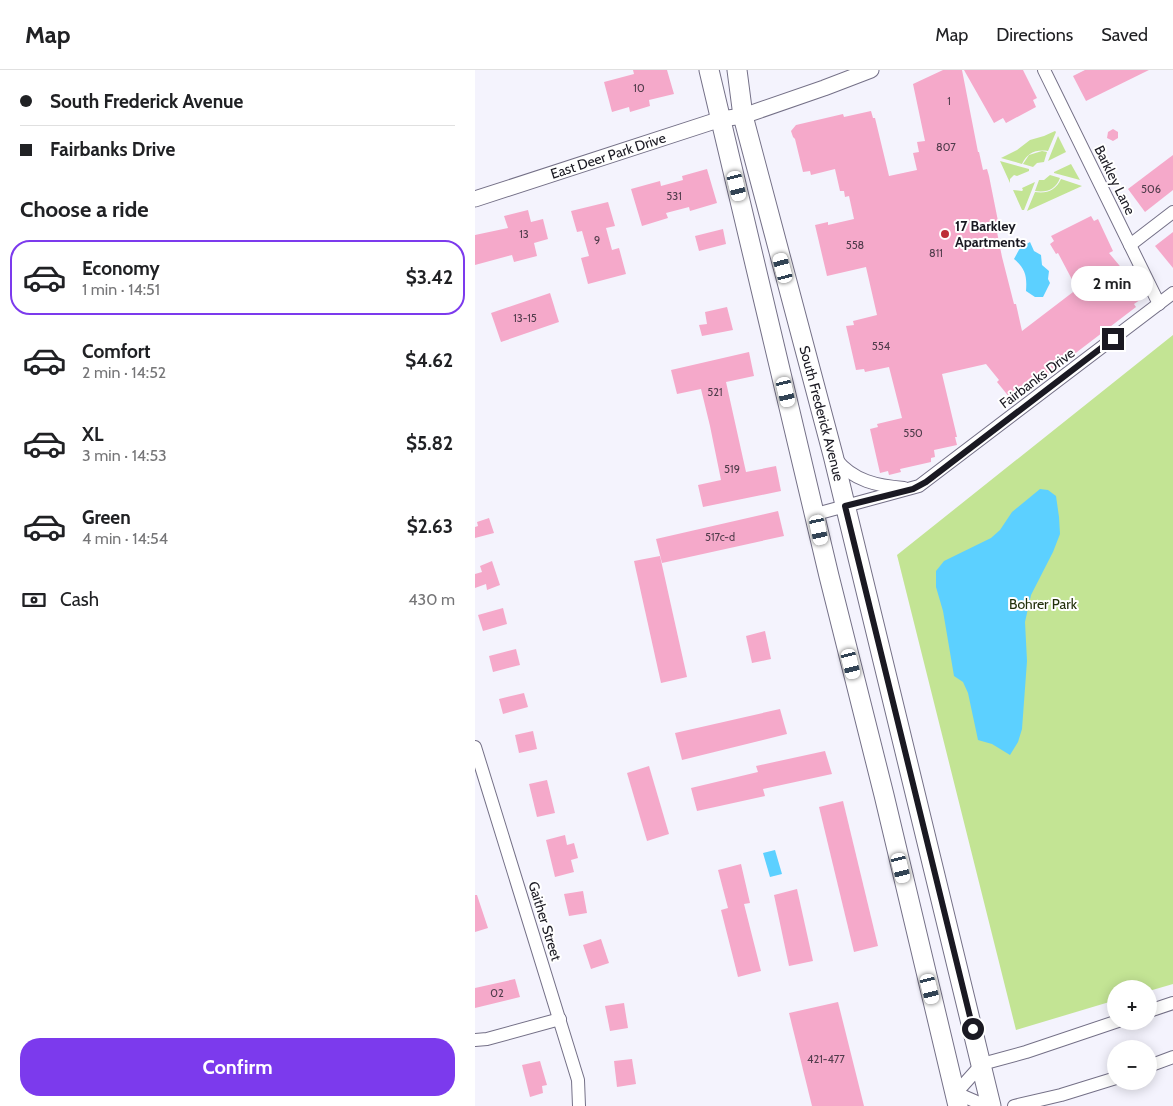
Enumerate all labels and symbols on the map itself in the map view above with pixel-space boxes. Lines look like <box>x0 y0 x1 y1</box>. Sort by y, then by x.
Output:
house number: 10 <box>633 81 645 95</box>
house number: 1 <box>947 94 951 108</box>
street label: East Deer Park Drive <box>548 129 668 183</box>
house number: 807 <box>936 140 956 154</box>
street label: Barkley Lane <box>1090 142 1140 218</box>
car <box>726 170 747 202</box>
house number: 506 <box>1141 182 1161 196</box>
house number: 531 <box>666 189 682 203</box>
place label: 17 Barkley Apartments <box>955 217 1026 251</box>
house number: 13 <box>519 227 529 241</box>
marker: 17 Barkley Apartments <box>939 228 951 240</box>
house number: 9 <box>594 233 600 247</box>
house number: 558 <box>846 238 864 252</box>
house number: 811 <box>929 246 943 260</box>
car <box>771 252 794 284</box>
callout: 2 min <box>1072 266 1154 302</box>
house number: 13-15 <box>513 311 537 325</box>
route end <box>1102 328 1124 350</box>
house number: 554 <box>872 339 891 353</box>
street label: South Frederick Avenue <box>795 344 848 483</box>
street label: Fairbanks Drive <box>996 344 1078 412</box>
car <box>775 376 796 408</box>
house number: 521 <box>707 385 723 399</box>
house number: 550 <box>903 426 923 440</box>
house number: 519 <box>724 462 740 476</box>
car <box>808 514 829 546</box>
house number: 517c-d <box>705 530 735 544</box>
park label: Bohrer Park <box>1009 595 1078 613</box>
car <box>840 648 861 680</box>
car <box>890 852 911 884</box>
street label: Gaither Street <box>524 879 566 963</box>
car <box>919 973 940 1005</box>
house number: 02 <box>490 986 504 1000</box>
route start <box>962 1018 984 1040</box>
house number: 421-477 <box>807 1052 845 1066</box>

